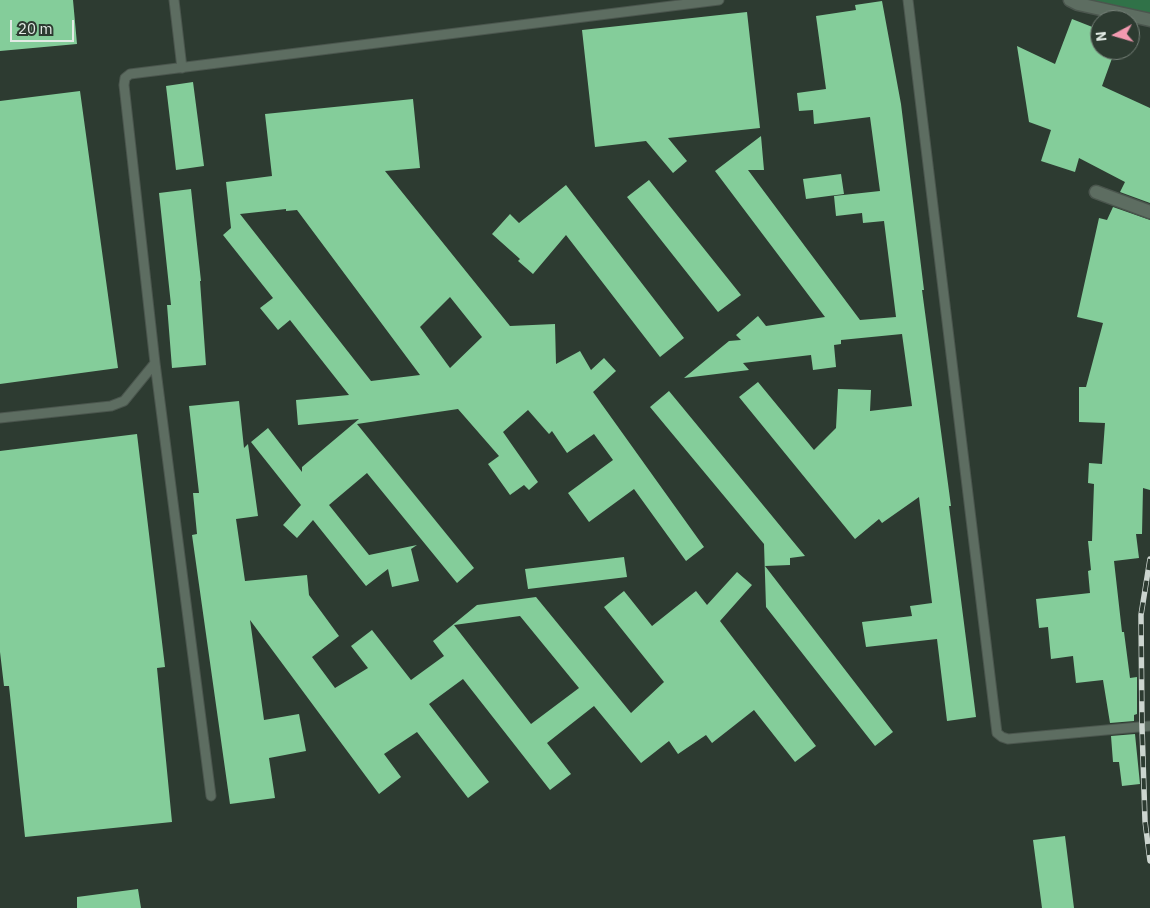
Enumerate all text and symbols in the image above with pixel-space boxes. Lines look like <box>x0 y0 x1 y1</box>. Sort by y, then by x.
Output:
scale bar <box>12 10 76 42</box>
north arrow <box>1090 10 1140 60</box>
text: 20 m <box>18 19 53 38</box>
text: N <box>1092 30 1111 42</box>

